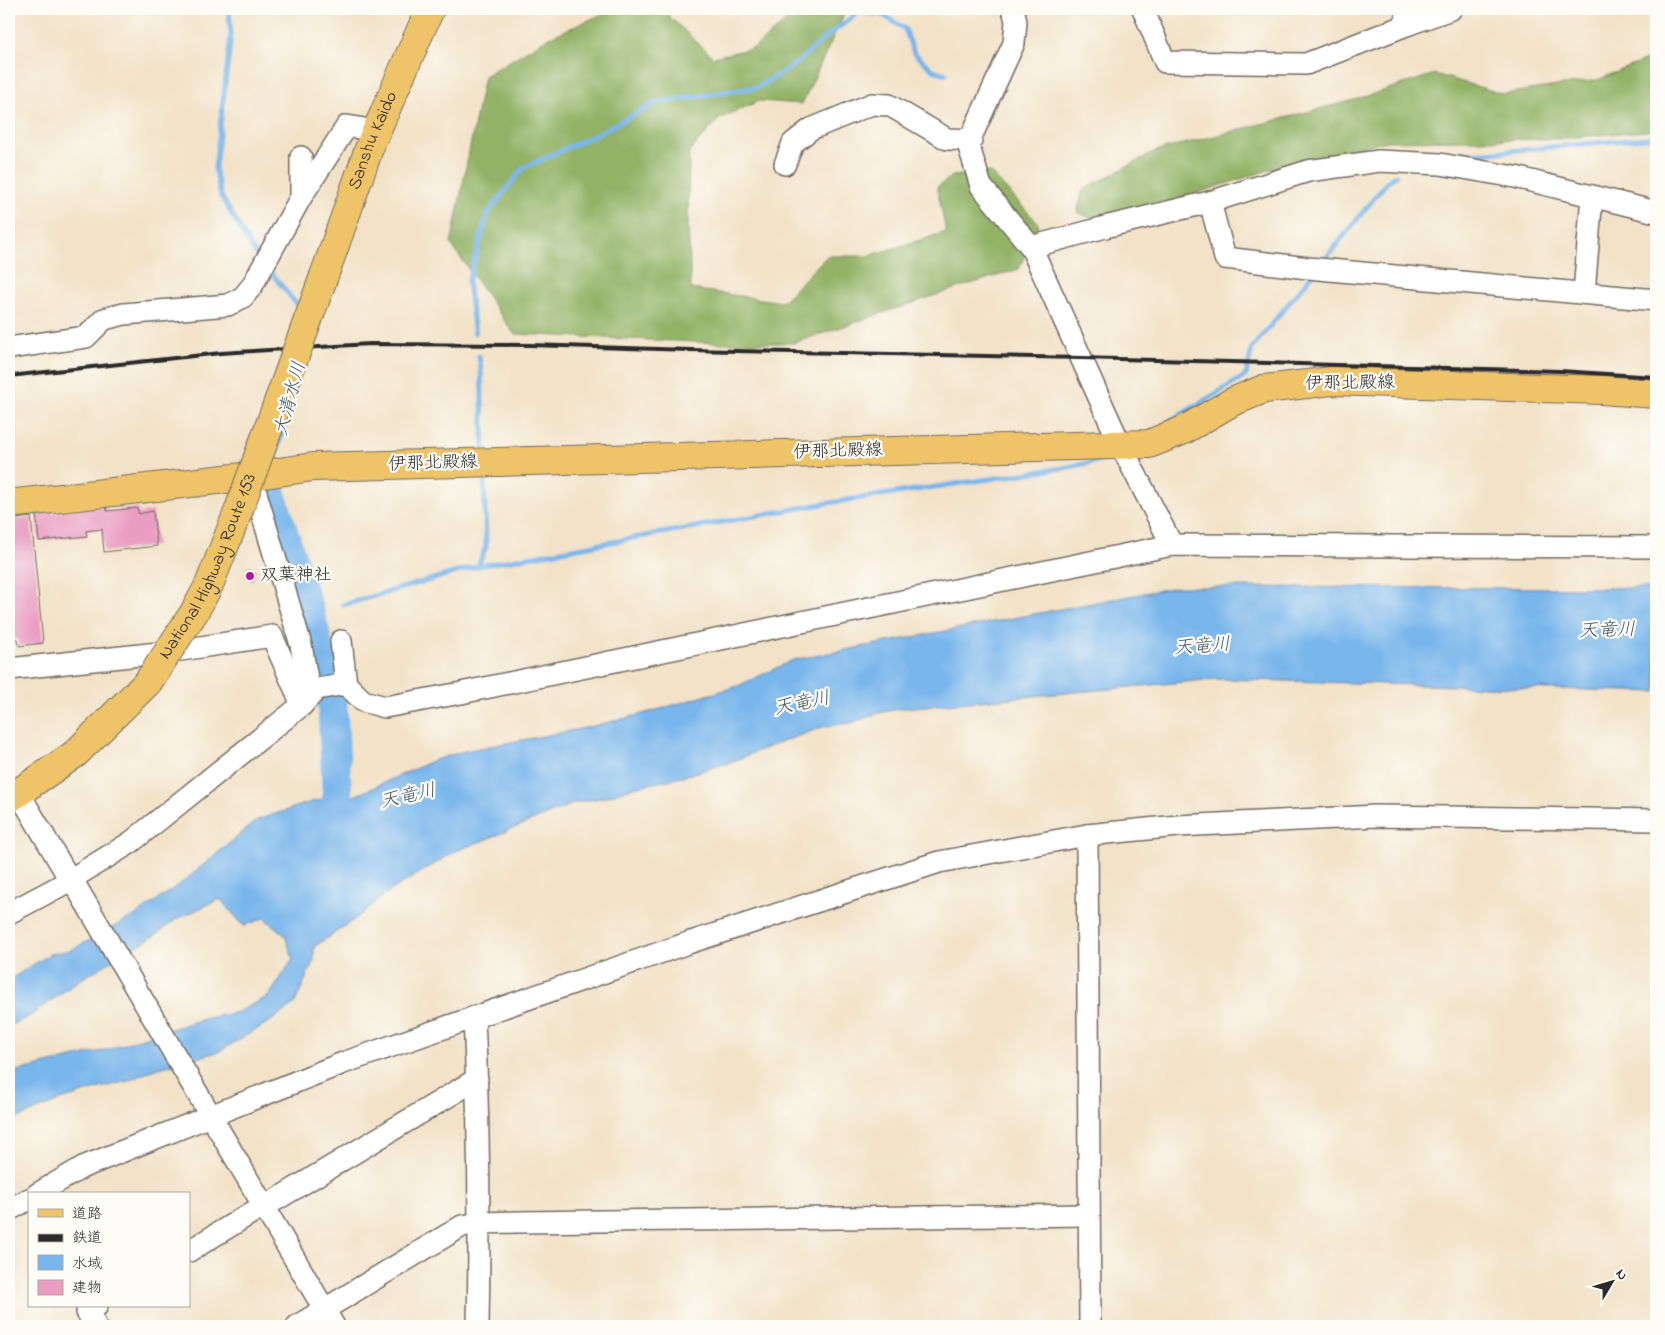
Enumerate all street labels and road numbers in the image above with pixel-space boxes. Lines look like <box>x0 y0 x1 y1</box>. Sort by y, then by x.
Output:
street label: Sanshu Kaido <box>342 88 405 194</box>
street label: 伊那北殿線 <box>1305 370 1395 398</box>
street label: 伊那北殿線 <box>793 437 883 467</box>
street label: 伊那北殿線 <box>388 449 478 479</box>
street label: National Highway Route 153 <box>153 470 264 665</box>

